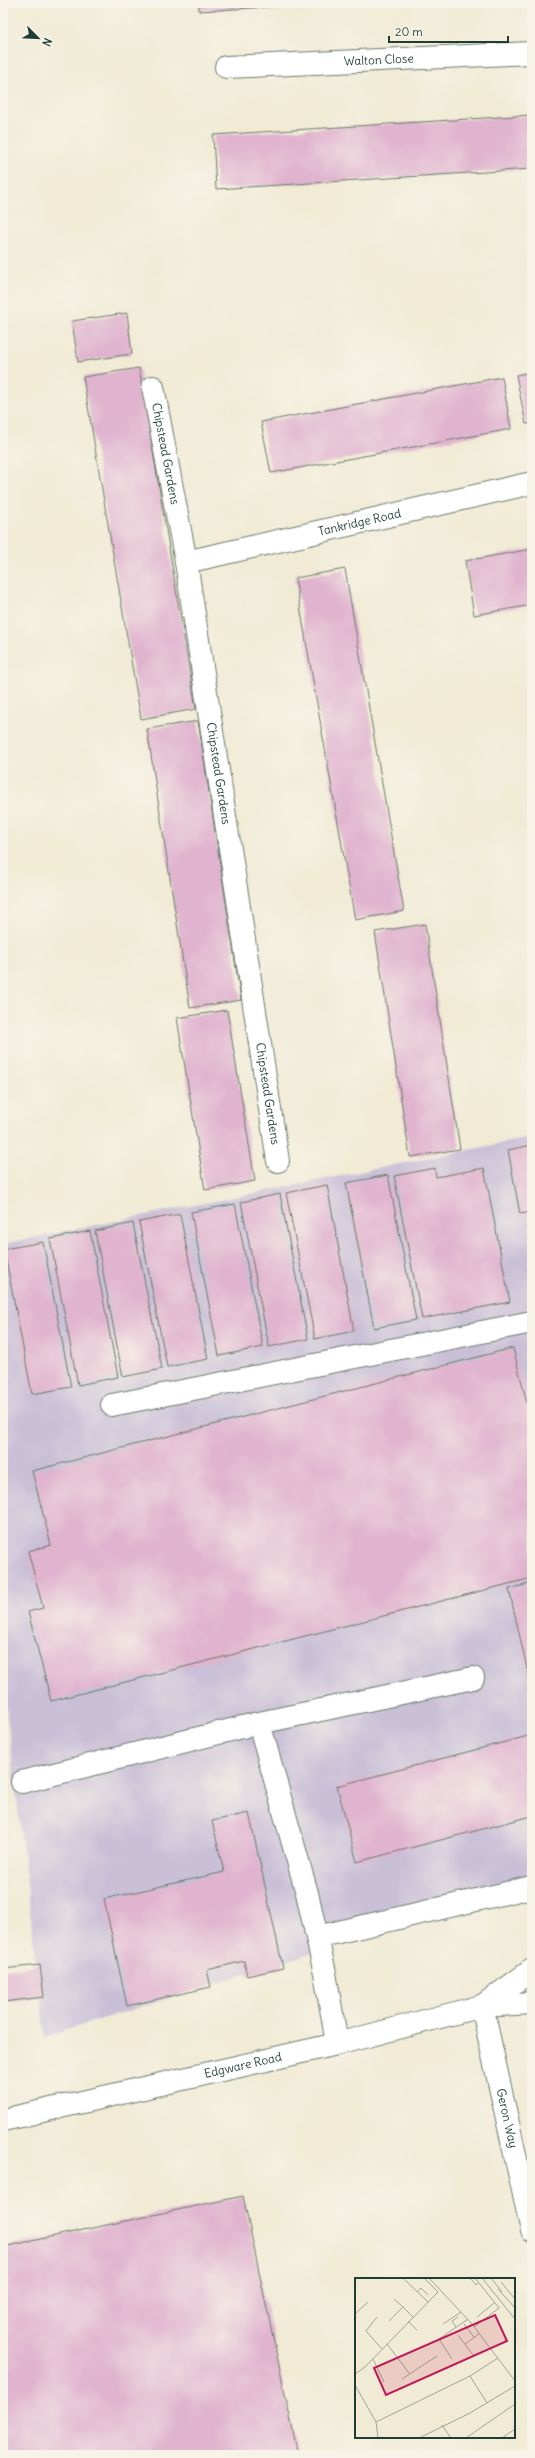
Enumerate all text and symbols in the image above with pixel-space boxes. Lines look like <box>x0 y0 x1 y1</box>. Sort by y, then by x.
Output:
north arrow <box>18 18 58 58</box>
scale bar <box>389 18 508 44</box>
text: 20 m <box>395 24 423 39</box>
text: N <box>39 36 55 48</box>
street label: Walton Close <box>344 50 414 69</box>
street label: Chipstead Gardens <box>149 402 183 506</box>
street label: Tankridge Road <box>317 505 402 539</box>
street label: Chipstead Gardens <box>204 721 234 825</box>
street label: Chipstead Gardens <box>253 1041 283 1146</box>
street label: Edgware Road <box>203 2049 283 2081</box>
street label: Geron Way <box>494 2087 521 2149</box>
inset map <box>355 2278 515 2438</box>

